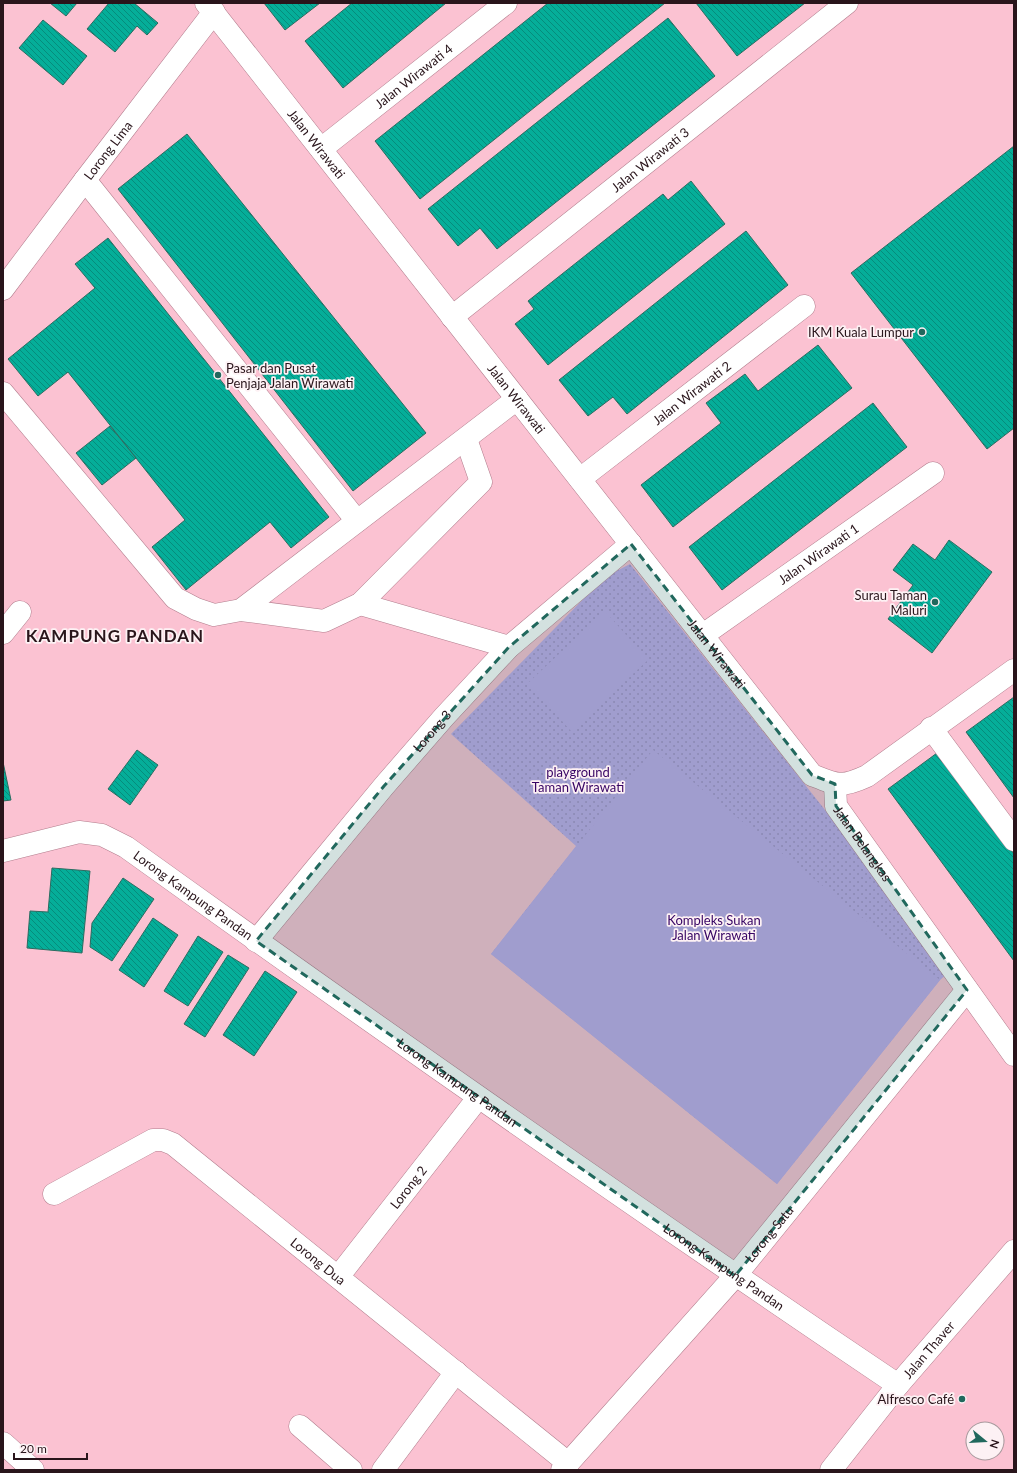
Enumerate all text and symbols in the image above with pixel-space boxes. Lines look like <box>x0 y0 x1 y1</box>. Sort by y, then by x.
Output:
street label: Jalan Wirawati 4 <box>371 40 456 112</box>
street label: Jalan Wirawati <box>284 106 349 182</box>
street label: Lorong Lima <box>80 118 135 183</box>
street label: Jalan Wirawati 3 <box>608 124 692 195</box>
place label: IKM Kuala Lumpur <box>808 324 914 340</box>
marker: IKM Kuala Lumpur <box>917 327 927 337</box>
street label: Jalan Wirawati 2 <box>649 358 734 428</box>
place label: Pasar dan Pusat Penjaja Jalan Wirawati <box>226 360 353 391</box>
street label: Jalan Wirawati <box>484 361 549 437</box>
marker: Pasar dan Pusat Penjaja Jalan Wirawati <box>213 370 223 380</box>
street label: Jalan Wirawati 1 <box>775 520 862 588</box>
place label: Surau Taman Maluri <box>854 587 927 618</box>
marker: Surau Taman Maluri <box>930 597 940 607</box>
street label: Jalan Wirawati <box>684 616 749 691</box>
district label: KAMPUNG PANDAN <box>26 625 204 646</box>
street label: Lorong 3 <box>409 707 454 755</box>
park label: playground Taman Wirawati <box>532 764 624 795</box>
street label: Jalan Belangkas <box>830 802 895 885</box>
street label: Lorong Kampung Pandan <box>130 847 256 943</box>
park label: Kompleks Sukan Jalan Wirawati <box>667 912 761 943</box>
street label: Lorong Kampung Pandan <box>395 1035 521 1130</box>
street label: Lorong 2 <box>386 1162 430 1212</box>
street label: Lorong Satu <box>741 1203 797 1265</box>
street label: Lorong Kampung Pandan <box>661 1220 787 1314</box>
street label: Lorong Dua <box>287 1234 349 1288</box>
street label: Jalan Thaver <box>899 1317 958 1382</box>
place label: Alfresco Café <box>878 1391 954 1407</box>
marker: Alfresco Café <box>957 1394 967 1404</box>
north arrow <box>965 1421 1005 1461</box>
scale bar <box>14 1435 87 1461</box>
text: N <box>987 1438 1002 1450</box>
text: 20 m <box>20 1441 47 1456</box>

